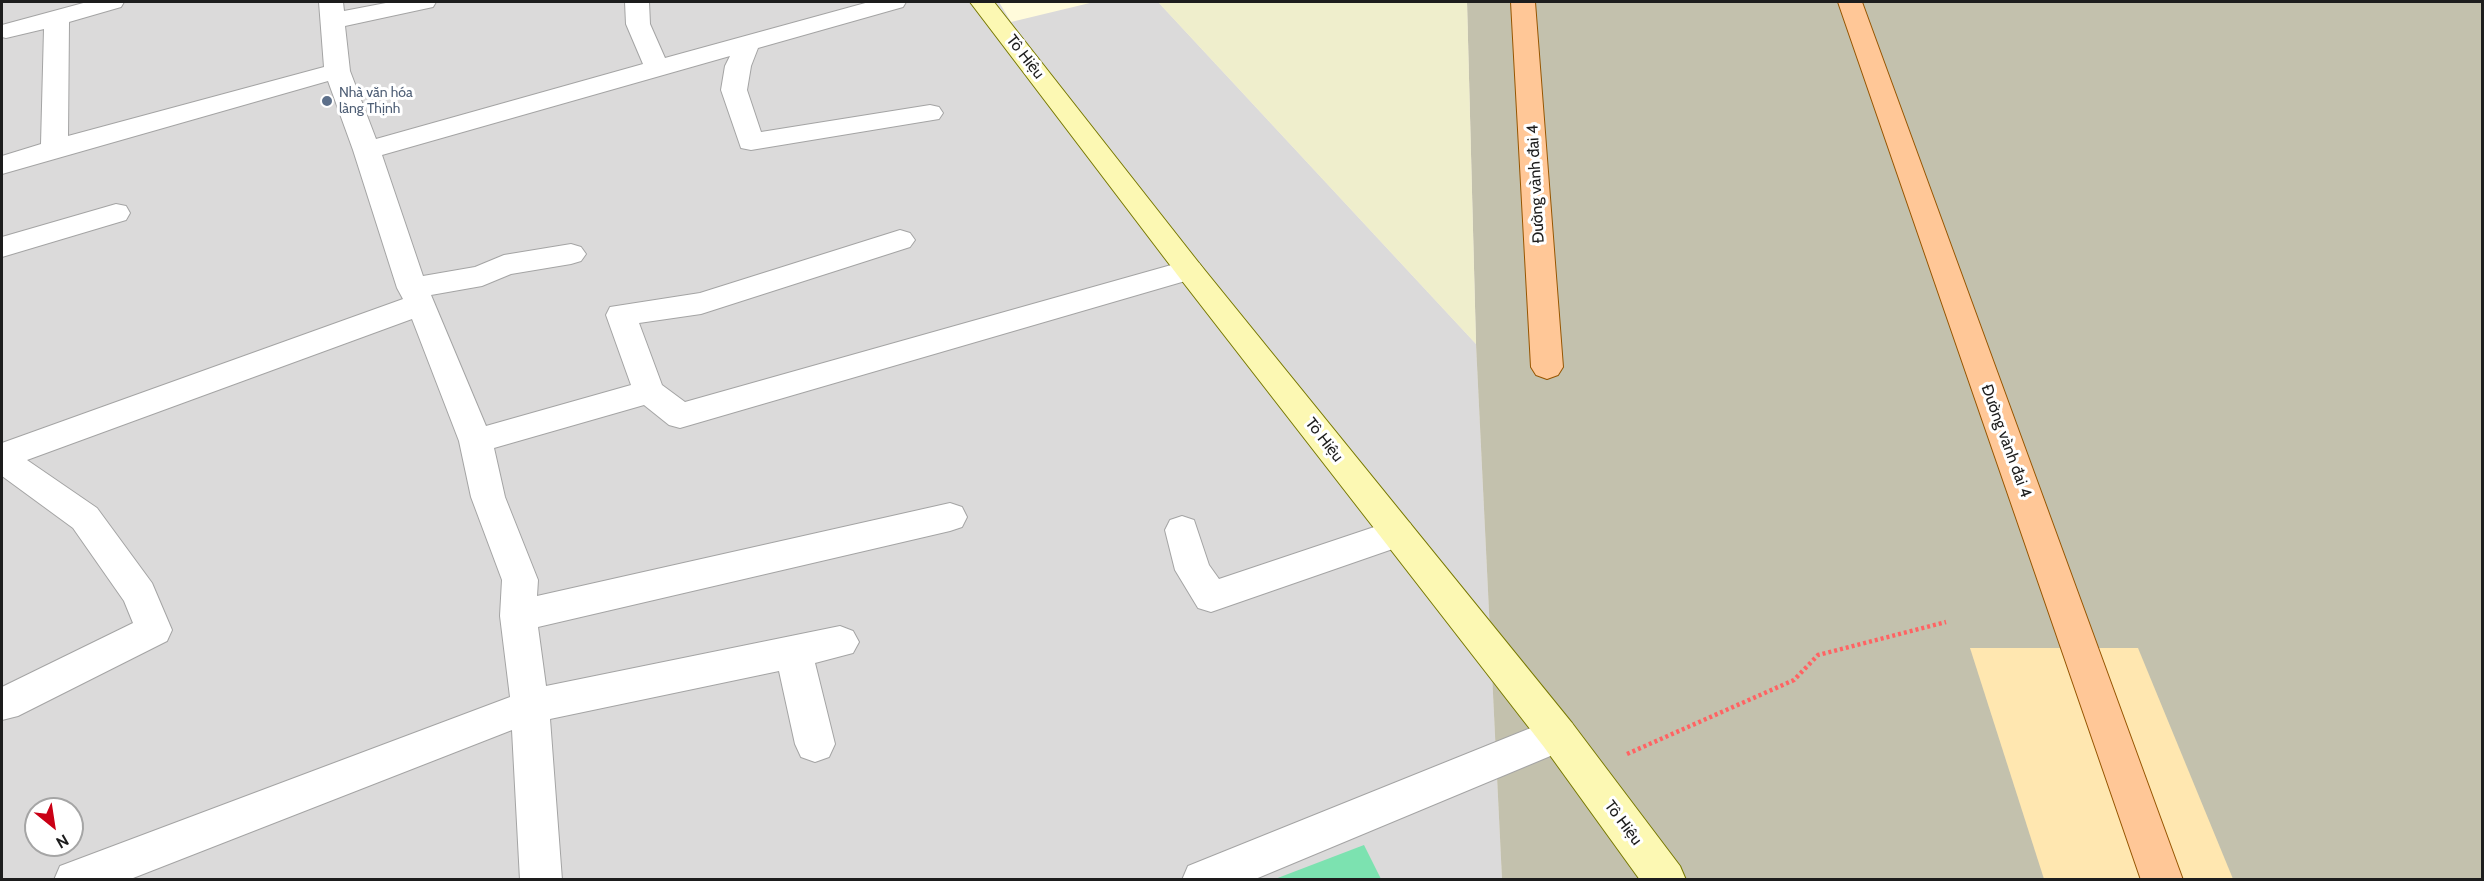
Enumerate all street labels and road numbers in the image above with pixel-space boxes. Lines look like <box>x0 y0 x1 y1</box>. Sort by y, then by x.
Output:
street label: Tô Hiệu <box>1002 31 1048 83</box>
street label: Đường vành đai 4 <box>1523 124 1549 244</box>
street label: Đường vành đai 4 <box>1977 382 2035 500</box>
street label: Tô Hiệu <box>1301 414 1347 466</box>
street label: Tô Hiệu <box>1600 797 1646 849</box>

